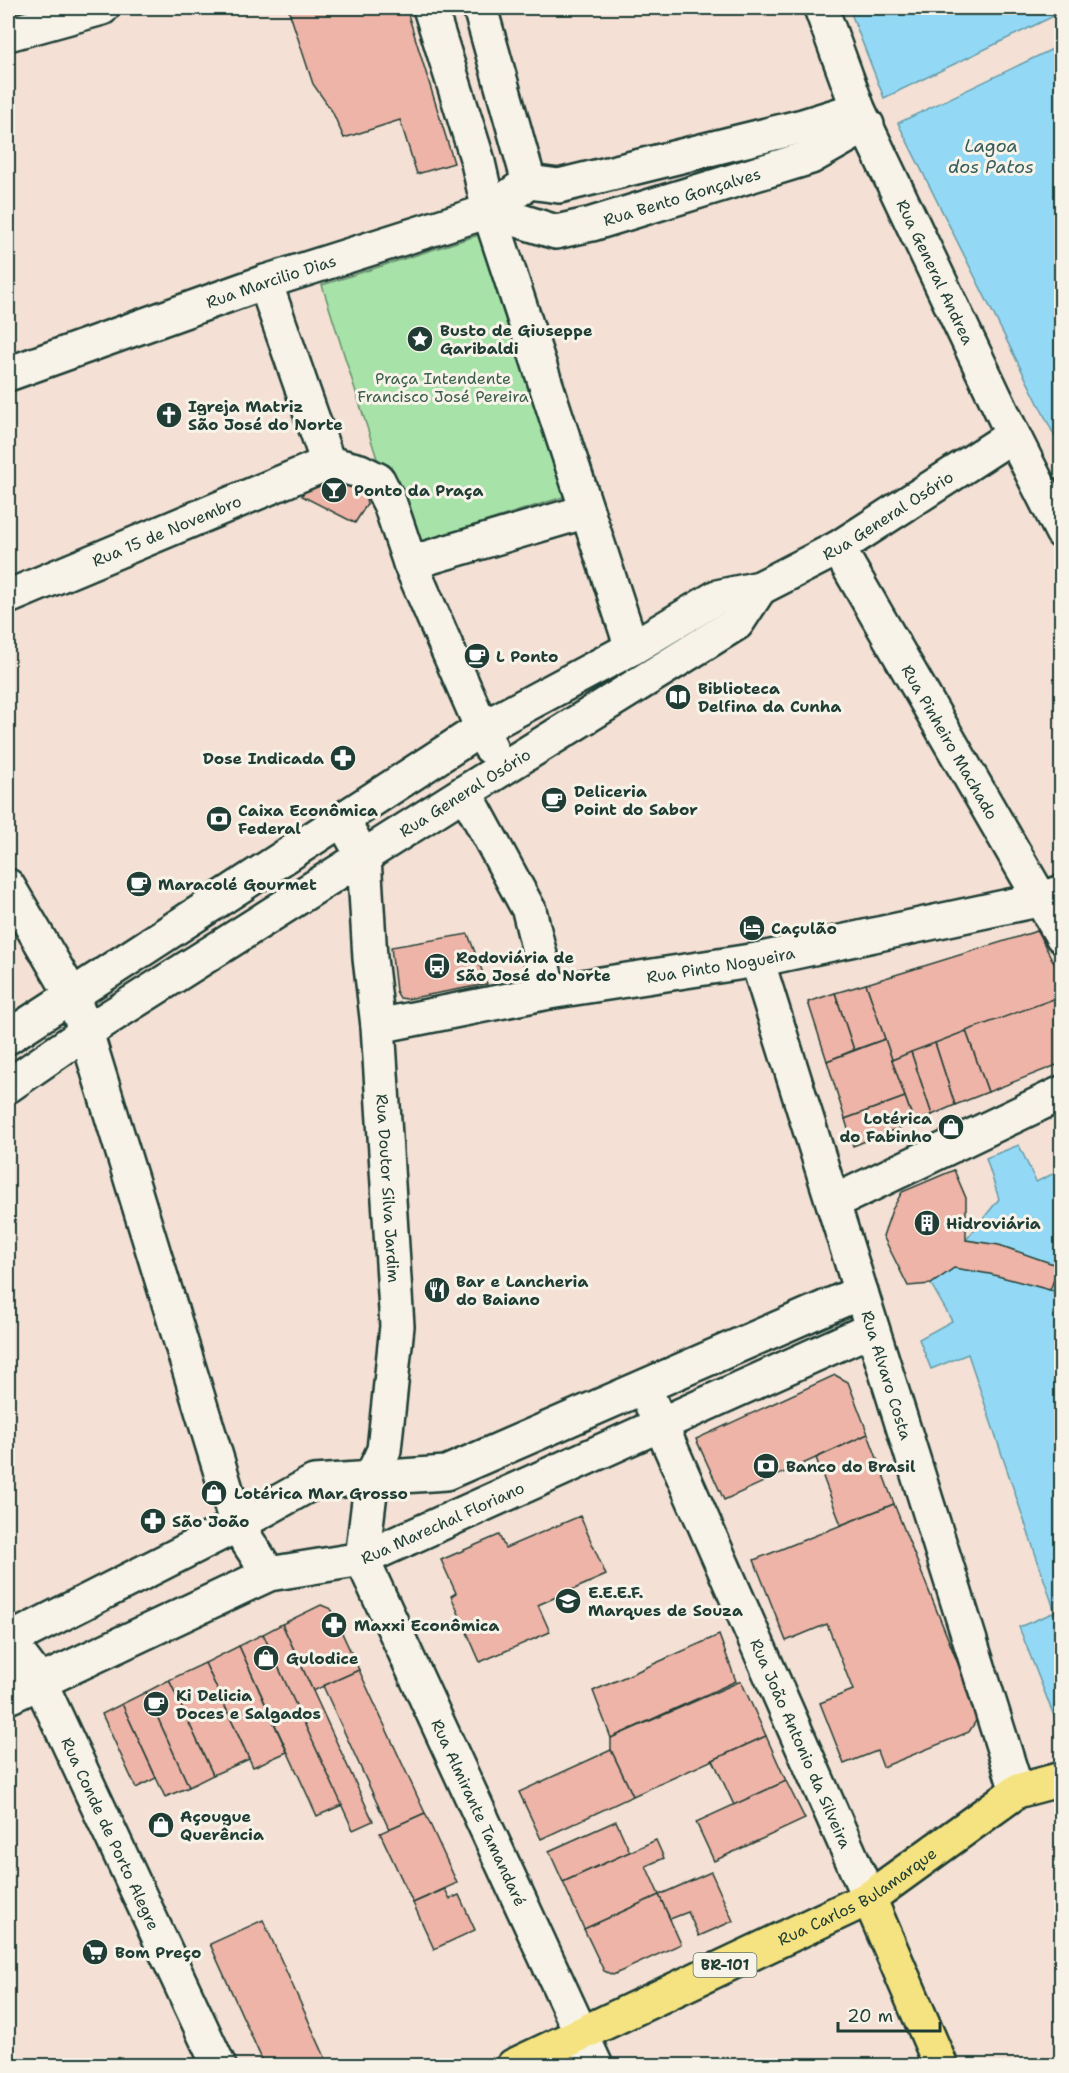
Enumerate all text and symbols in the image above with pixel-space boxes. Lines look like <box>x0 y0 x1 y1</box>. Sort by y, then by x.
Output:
water label: Lagoa dos Patos <box>948 134 1034 179</box>
street label: Rua Bento Gonçalves <box>601 163 763 230</box>
street label: Rua General Andrea <box>892 196 979 348</box>
street label: Rua Marcilio Dias <box>203 250 339 313</box>
place label: Busto de Giuseppe Garibaldi <box>440 320 593 359</box>
place icon: Busto de Giuseppe Garibaldi <box>405 324 435 354</box>
park label: Praça Intendente Francisco José Pereira <box>357 368 529 407</box>
place label: Igreja Matriz São José do Norte <box>188 396 343 435</box>
church icon: Igreja Matriz São José do Norte <box>154 400 184 430</box>
street label: Rua General Osório <box>819 466 957 565</box>
bar icon: Ponto da Praça <box>319 475 349 505</box>
place label: Ponto da Praça <box>354 480 483 501</box>
street label: Rua 15 de Novembro <box>89 490 244 571</box>
cafe icon: L Ponto <box>462 641 492 671</box>
place label: L Ponto <box>496 646 559 667</box>
street label: Rua Pinheiro Machado <box>897 661 1003 823</box>
place label: Biblioteca Delfina da Cunha <box>698 678 841 717</box>
library icon: Biblioteca Delfina da Cunha <box>663 682 693 712</box>
pharmacy icon: Dose Indicada <box>328 743 358 773</box>
street label: Rua General Osório <box>395 743 534 842</box>
place label: Dose Indicada <box>203 748 324 769</box>
place label: Deliceria Point do Sabor <box>574 781 698 820</box>
cafe icon: Deliceria Point do Sabor <box>539 785 569 815</box>
place label: Caixa Econômica Federal <box>238 800 378 839</box>
bank icon: Caixa Econômica Federal <box>204 804 234 834</box>
cafe icon: Maracolé Gourmet <box>124 869 154 899</box>
place label: Maracolé Gourmet <box>158 874 317 895</box>
hotel icon: Caçulão <box>737 913 767 943</box>
place label: Caçulão <box>771 918 837 939</box>
street label: Rua Pinto Nogueira <box>645 942 797 987</box>
place label: Rodoviária de São José do Norte <box>456 947 611 986</box>
bus stop icon: Rodoviária de São José do Norte <box>422 951 452 981</box>
street label: Rua Doutor Silva Jardim <box>372 1093 405 1284</box>
place label: Lotérica do Fabinho <box>839 1108 932 1147</box>
shop icon: Lotérica do Fabinho <box>936 1112 966 1142</box>
building icon: Hidroviária <box>912 1208 942 1238</box>
place label: Hidroviária <box>946 1213 1041 1234</box>
place label: Bar e Lancheria do Baiano <box>456 1271 588 1310</box>
restaurant icon: Bar e Lancheria do Baiano <box>422 1275 452 1305</box>
street label: Rua Alvaro Costa <box>857 1308 917 1442</box>
bank icon: Banco do Brasil <box>751 1451 781 1481</box>
place label: Banco do Brasil <box>786 1456 916 1477</box>
street label: Rua Marechal Floriano <box>357 1477 527 1569</box>
shop icon: Lotérica Mar Grosso <box>199 1478 229 1508</box>
place label: Lotérica Mar Grosso <box>234 1483 408 1504</box>
pharmacy icon: São João <box>138 1506 168 1536</box>
place label: São João <box>172 1511 250 1532</box>
place label: E.E.E.F. Marques de Souza <box>588 1582 743 1621</box>
school or university icon: E.E.E.F. Marques de Souza <box>553 1586 583 1616</box>
pharmacy icon: Maxxi Econômica <box>319 1610 349 1640</box>
place label: Maxxi Econômica <box>354 1615 499 1636</box>
street label: Rua João Antonio da Silveira <box>746 1635 856 1852</box>
shop icon: Gulodice <box>251 1643 281 1673</box>
place label: Gulodice <box>286 1648 359 1669</box>
place label: Ki Delicia Doces e Salgados <box>176 1685 321 1724</box>
cafe icon: Ki Delicia Doces e Salgados <box>141 1689 171 1719</box>
street label: Rua Almirante Tamandaré <box>427 1715 531 1909</box>
street label: Rua Conde de Porto Alegre <box>57 1734 165 1933</box>
place label: Açougue Querência <box>180 1806 264 1845</box>
shop icon: Açougue Querência <box>146 1810 176 1840</box>
street label: Rua Carlos Bulamarque <box>774 1842 940 1950</box>
supermarket icon: Bom Preço <box>80 1937 110 1967</box>
place label: Bom Preço <box>115 1942 201 1963</box>
road number: BR-101 <box>694 1953 756 1977</box>
scale bar <box>838 1995 940 2033</box>
text: 20 m <box>847 2004 893 2028</box>

